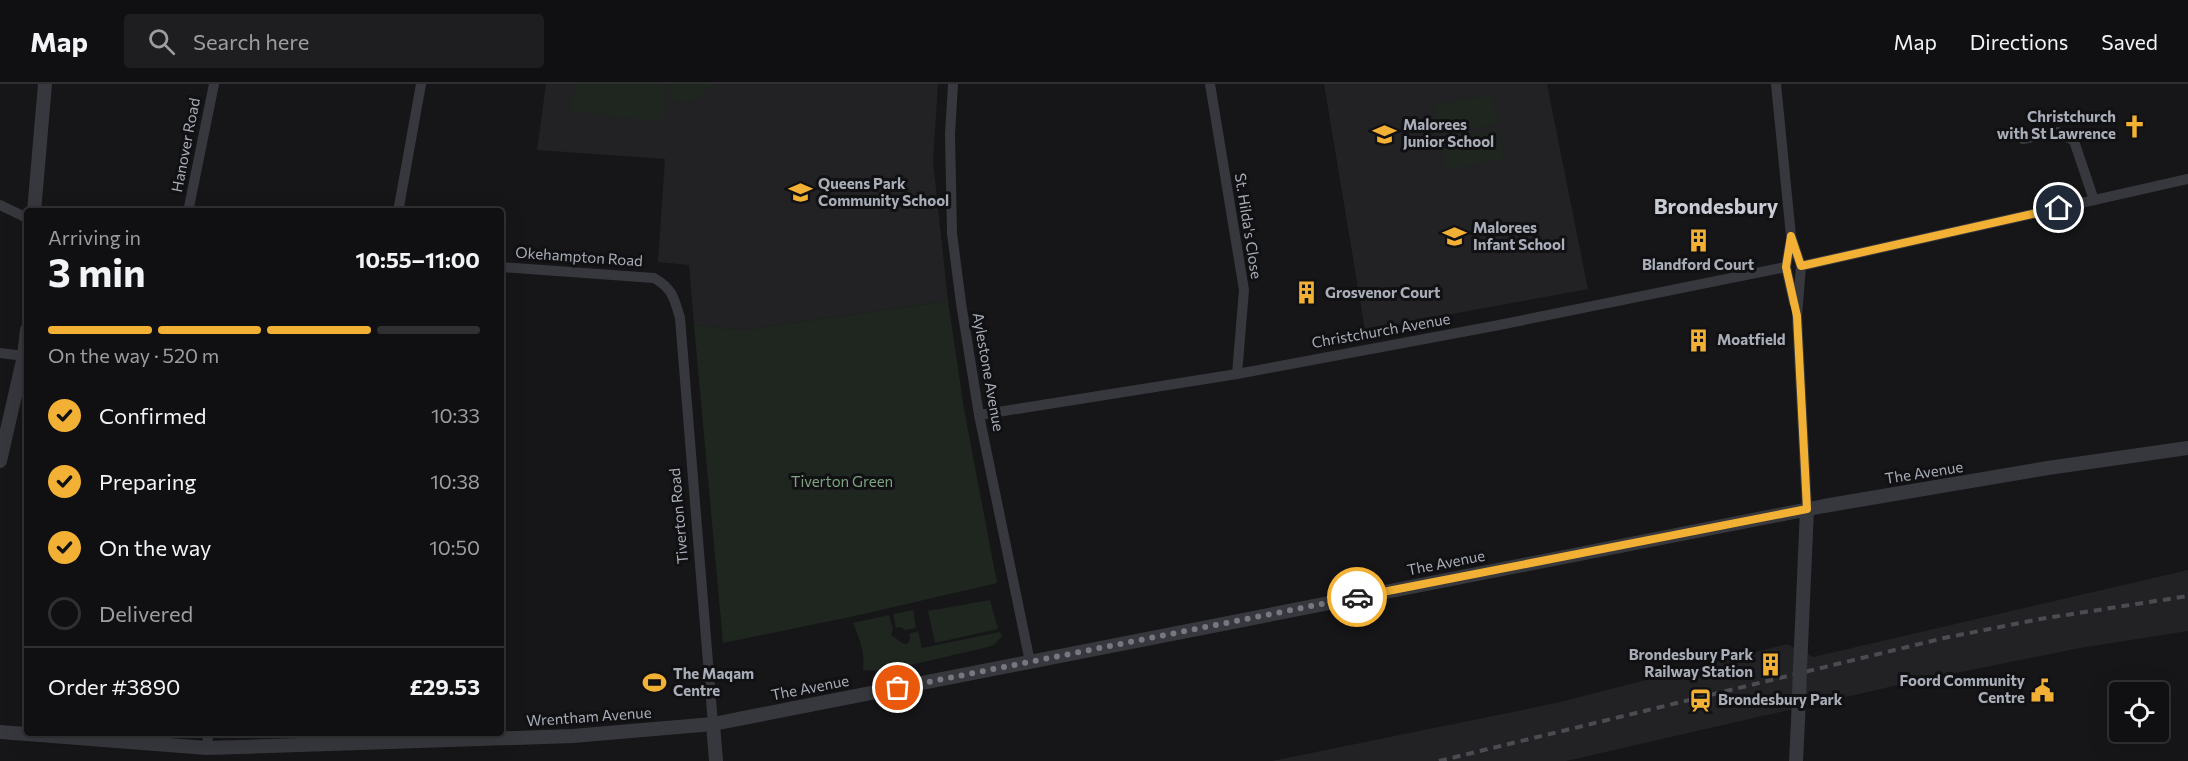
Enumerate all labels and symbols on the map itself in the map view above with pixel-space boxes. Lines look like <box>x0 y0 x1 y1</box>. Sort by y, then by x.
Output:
street label: Hanover Road <box>167 96 203 193</box>
place label: Christchurch with St Lawrence <box>1997 107 2116 142</box>
church icon: Christchurch with St Lawrence <box>2121 113 2147 139</box>
place label: Malorees Junior School <box>1403 115 1494 150</box>
school or university icon: Malorees Junior School <box>1372 121 1398 147</box>
street label: St. Hilda's Close <box>1232 172 1266 280</box>
place label: Queens Park Community School <box>818 174 949 209</box>
school or university icon: Queens Park Community School <box>787 180 813 206</box>
pin <box>2033 182 2084 233</box>
district label: Brondesbury <box>1654 193 1779 218</box>
place label: Malorees Infant School <box>1473 218 1565 253</box>
school or university icon: Malorees Infant School <box>1442 224 1468 250</box>
building icon: Blandford Court <box>1685 228 1711 254</box>
street label: Okehampton Road <box>515 243 643 269</box>
place label: Blandford Court <box>1642 255 1754 273</box>
building icon: Grosvenor Court <box>1294 280 1320 306</box>
place label: Grosvenor Court <box>1325 283 1440 301</box>
street label: Christchurch Avenue <box>1310 309 1452 351</box>
street label: Aylestone Avenue <box>970 311 1008 433</box>
building icon: Moatfield <box>1686 327 1712 353</box>
place label: Moatfield <box>1717 330 1786 348</box>
street label: The Avenue <box>1883 457 1964 487</box>
street label: Tiverton Road <box>665 467 691 565</box>
park label: Tiverton Green <box>791 472 893 490</box>
street label: The Avenue <box>1405 546 1486 578</box>
courier <box>1327 567 1387 627</box>
place label: Brondesbury Park Railway Station <box>1629 645 1753 680</box>
building icon: Brondesbury Park Railway Station <box>1758 651 1784 677</box>
pin <box>872 662 923 713</box>
place label: The Maqam Centre <box>673 664 754 699</box>
sports icon: The Maqam Centre <box>642 670 668 696</box>
street label: The Avenue <box>769 671 850 703</box>
place label: Foord Community Centre <box>1900 671 2026 706</box>
public building icon: Foord Community Centre <box>2030 677 2056 703</box>
station icon: Brondesbury Park <box>1687 687 1713 713</box>
place label: Brondesbury Park <box>1718 690 1843 708</box>
street label: Wrentham Avenue <box>526 703 652 729</box>

